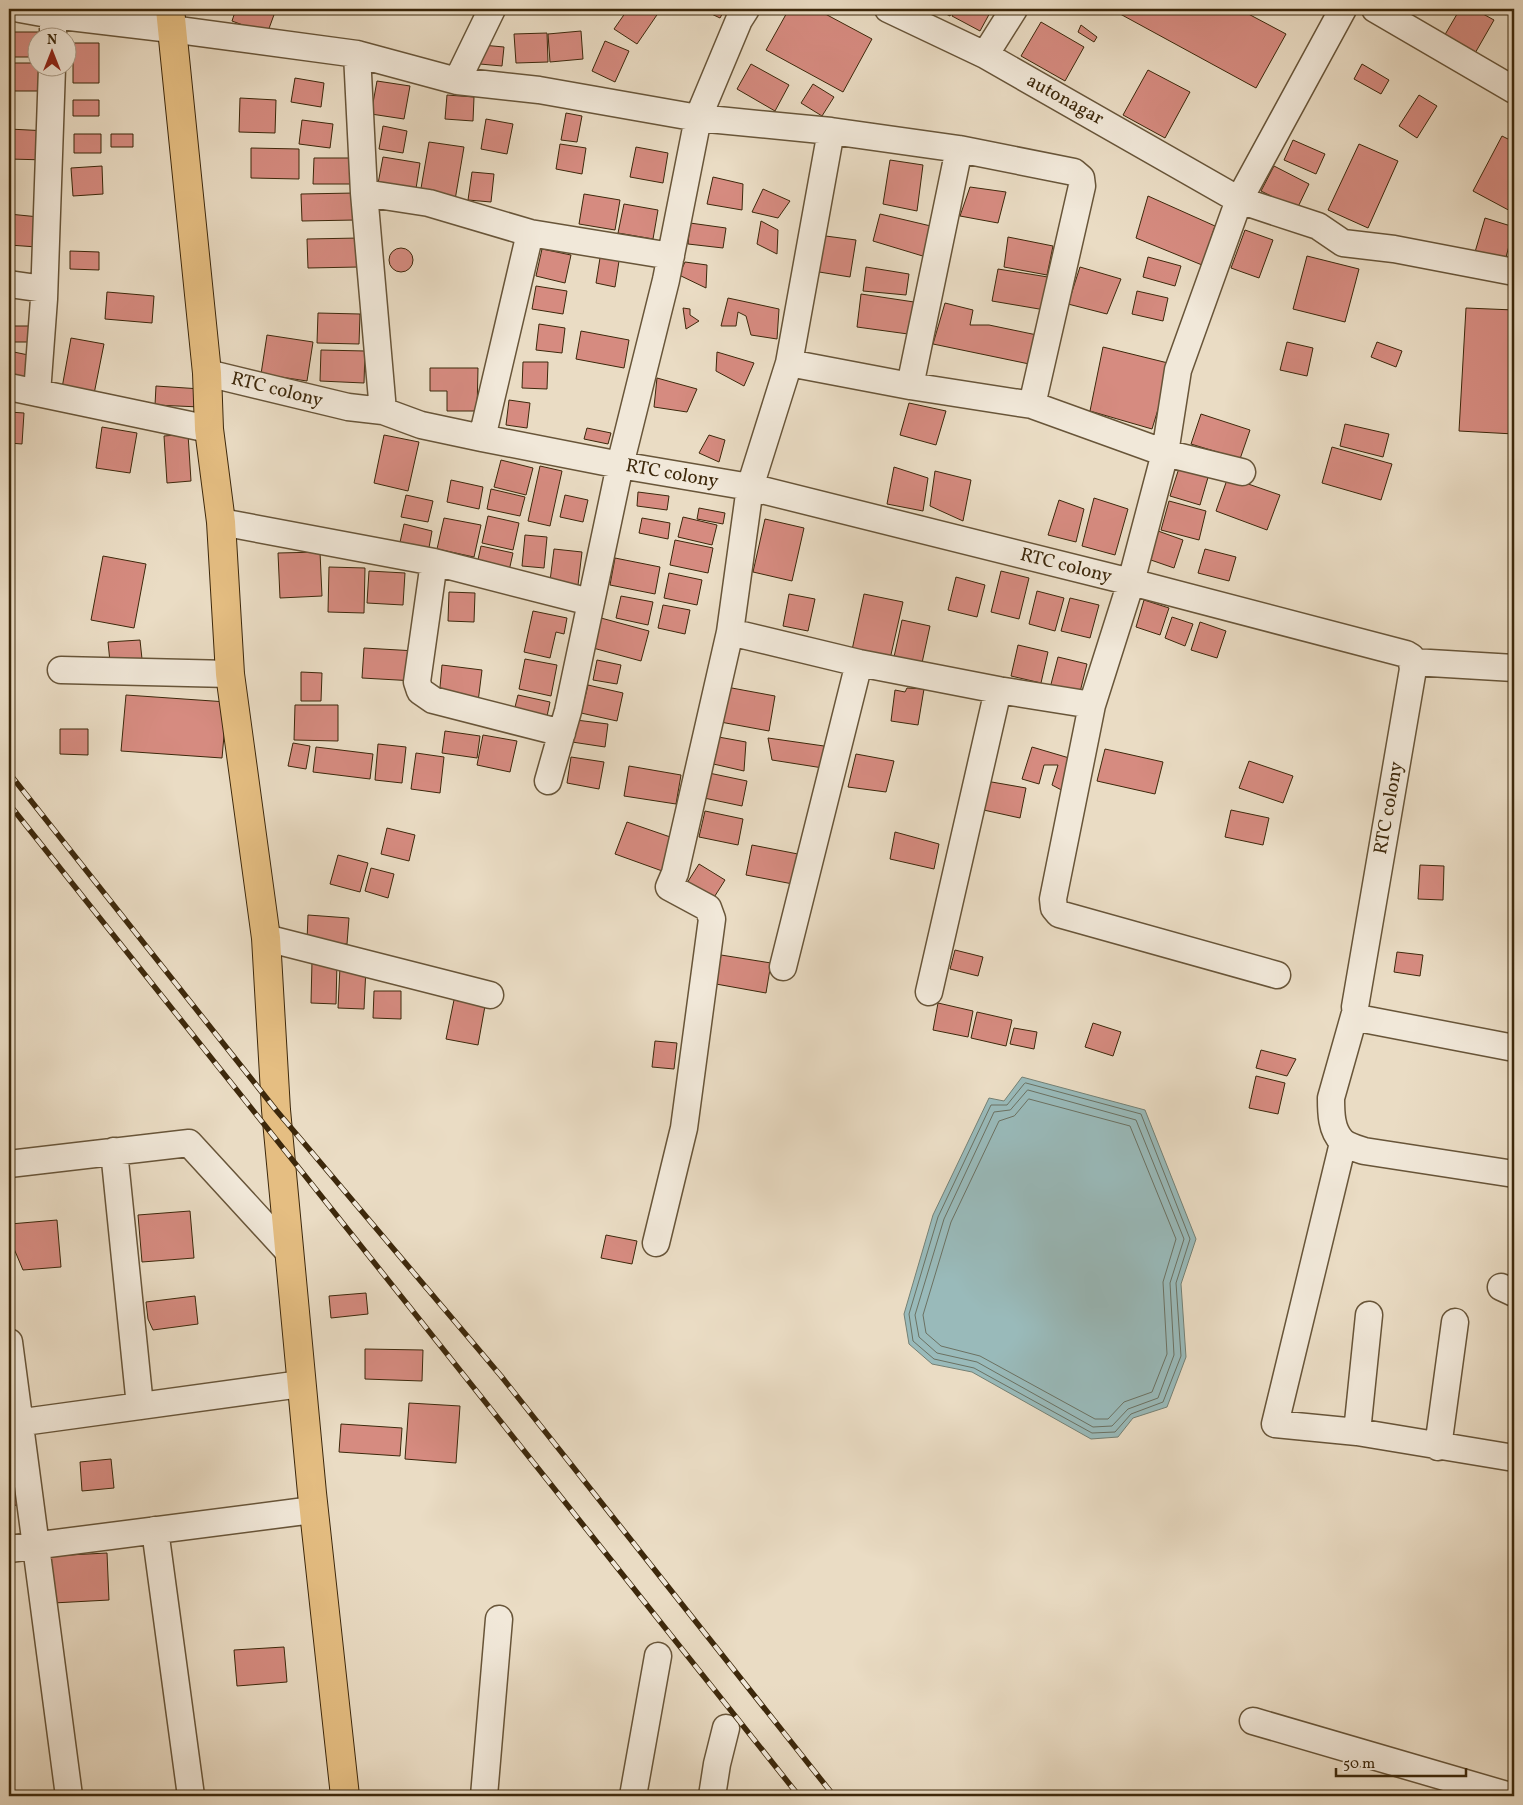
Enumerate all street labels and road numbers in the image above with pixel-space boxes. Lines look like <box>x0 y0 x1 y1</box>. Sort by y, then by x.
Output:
street label: autonagar <box>1022 68 1108 132</box>
street label: RTC colony <box>228 366 326 414</box>
street label: RTC colony <box>624 453 720 495</box>
street label: RTC colony <box>1017 542 1115 590</box>
street label: RTC colony <box>1368 760 1410 856</box>

